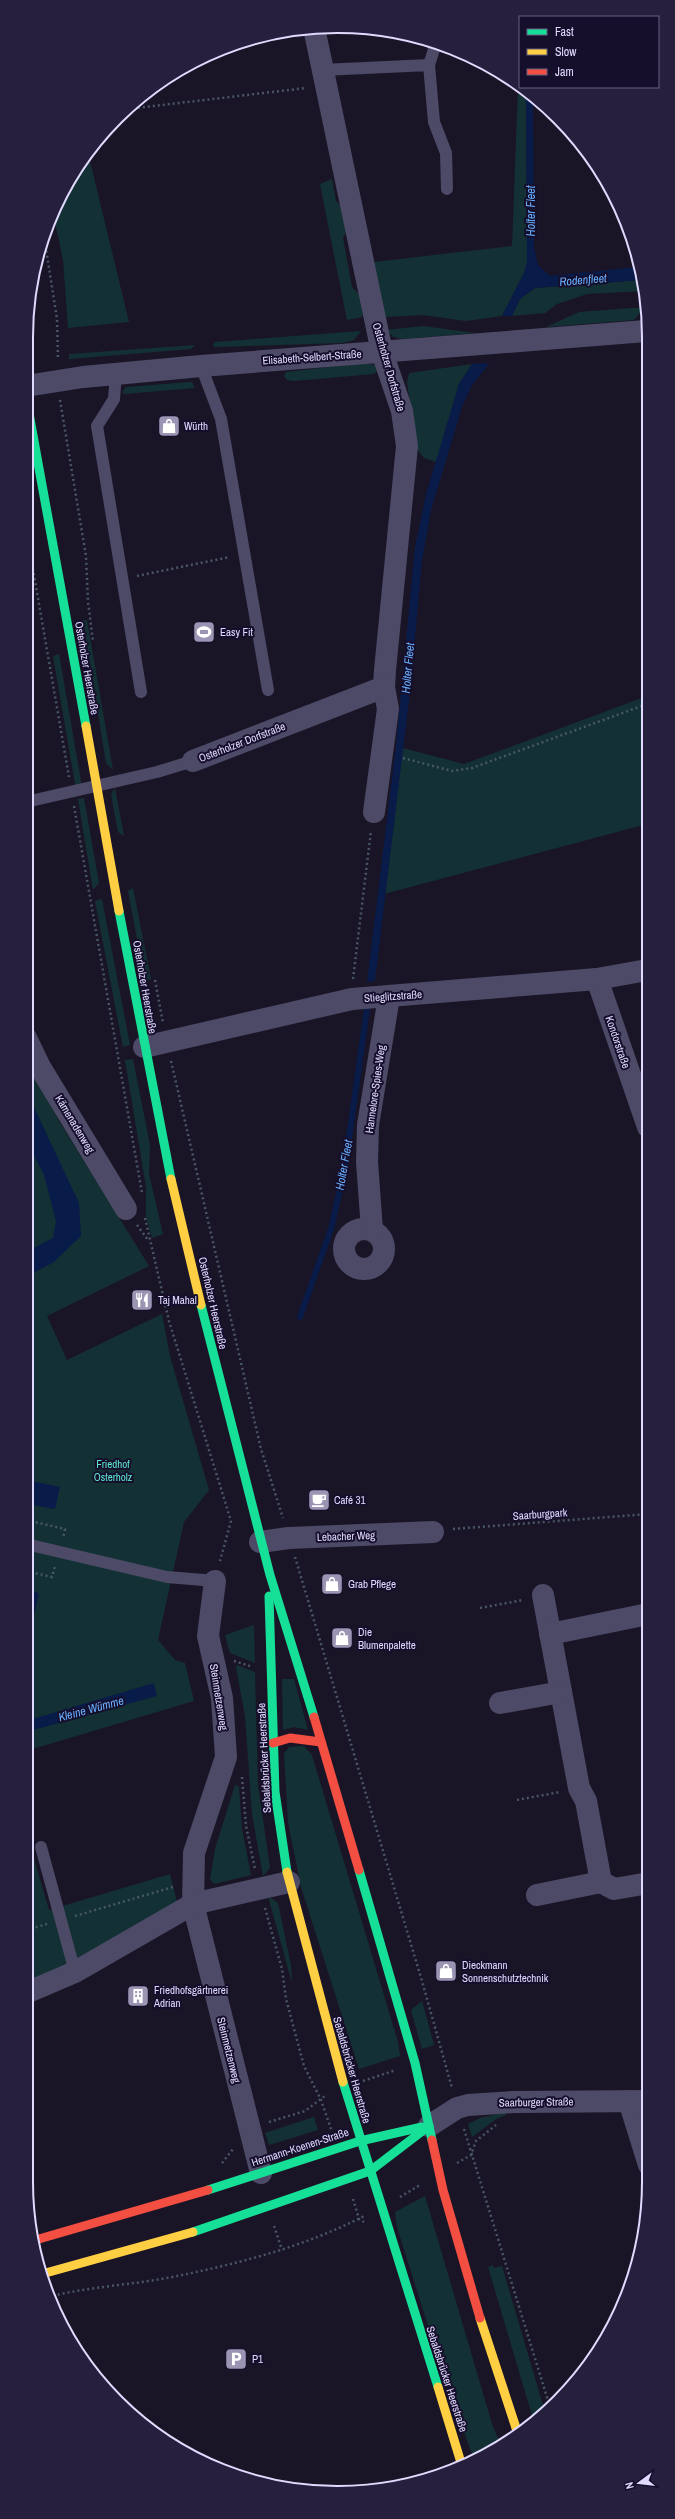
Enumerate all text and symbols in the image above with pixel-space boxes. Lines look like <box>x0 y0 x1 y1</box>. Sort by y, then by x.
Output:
legend <box>519 16 659 88</box>
text: Fast <box>555 24 574 40</box>
text: Slow <box>555 44 577 60</box>
text: Jam <box>555 64 574 80</box>
water label: Holter Fleet <box>523 185 539 236</box>
water label: Rodenfleet <box>559 270 608 290</box>
street label: Osterholzer Dorfstraße <box>370 321 408 413</box>
street label: Elisabeth-Selbert-Straße <box>262 347 362 367</box>
shop icon: Würth <box>156 413 182 439</box>
place label: Würth <box>184 419 208 433</box>
sports icon: Easy Fit <box>191 619 217 645</box>
street label: Osterholzer Heerstraße <box>72 620 102 716</box>
place label: Easy Fit <box>220 625 254 639</box>
water label: Holter Fleet <box>398 642 418 694</box>
street label: Osterholzer Dorfstraße <box>197 719 287 765</box>
street label: Osterholzer Heerstraße <box>130 939 160 1035</box>
street label: Stieglitzstraße <box>363 987 423 1005</box>
street label: Kondorstraße <box>602 1014 634 1070</box>
street label: Hannelore-Spies-Weg <box>362 1044 388 1134</box>
street label: Kämenadenweg <box>52 1092 98 1156</box>
water label: Holter Fleet <box>332 1138 356 1191</box>
street label: Osterholzer Heerstraße <box>196 1256 230 1350</box>
restaurant icon: Taj Mahal <box>129 1287 155 1313</box>
place label: Taj Mahal <box>158 1293 197 1307</box>
park label: Friedhof Osterholz <box>94 1457 133 1484</box>
cafe icon: Café 31 <box>306 1487 332 1513</box>
place label: Café 31 <box>334 1493 366 1507</box>
street label: Saarburgpark <box>512 1505 568 1523</box>
street label: Lebacher Weg <box>317 1528 375 1544</box>
shop icon: Grab Pflege <box>319 1571 345 1597</box>
place label: Grab Pflege <box>348 1577 396 1591</box>
shop icon: Die Blumenpalette <box>329 1625 355 1651</box>
place label: Die Blumenpalette <box>358 1625 416 1652</box>
street label: Steinmetzenweg <box>207 1663 231 1731</box>
water label: Kleine Wümme <box>57 1692 126 1725</box>
street label: Sebaldsbrücker Heerstraße <box>254 1703 274 1813</box>
shop icon: Dieckmann Sonnenschutztechnik <box>433 1958 459 1984</box>
place label: Dieckmann Sonnenschutztechnik <box>462 1958 549 1985</box>
building icon: Friedhofsgärtnerei Adrian <box>125 1983 151 2009</box>
place label: Friedhofsgärtnerei Adrian <box>153 1983 228 2010</box>
street label: Sebaldsbrücker Heerstraße <box>330 2015 374 2125</box>
street label: Steinmetzenweg <box>214 2016 244 2084</box>
street label: Saarburger Straße <box>499 2094 573 2110</box>
street label: Hermann-Koenen-Straße <box>250 2125 350 2169</box>
street label: Sebaldsbrücker Heerstraße <box>423 2324 471 2434</box>
parking icon: P1 <box>223 2346 249 2372</box>
place label: P1 <box>252 2352 263 2366</box>
north arrow <box>619 2463 659 2503</box>
text: N <box>622 2481 637 2491</box>

